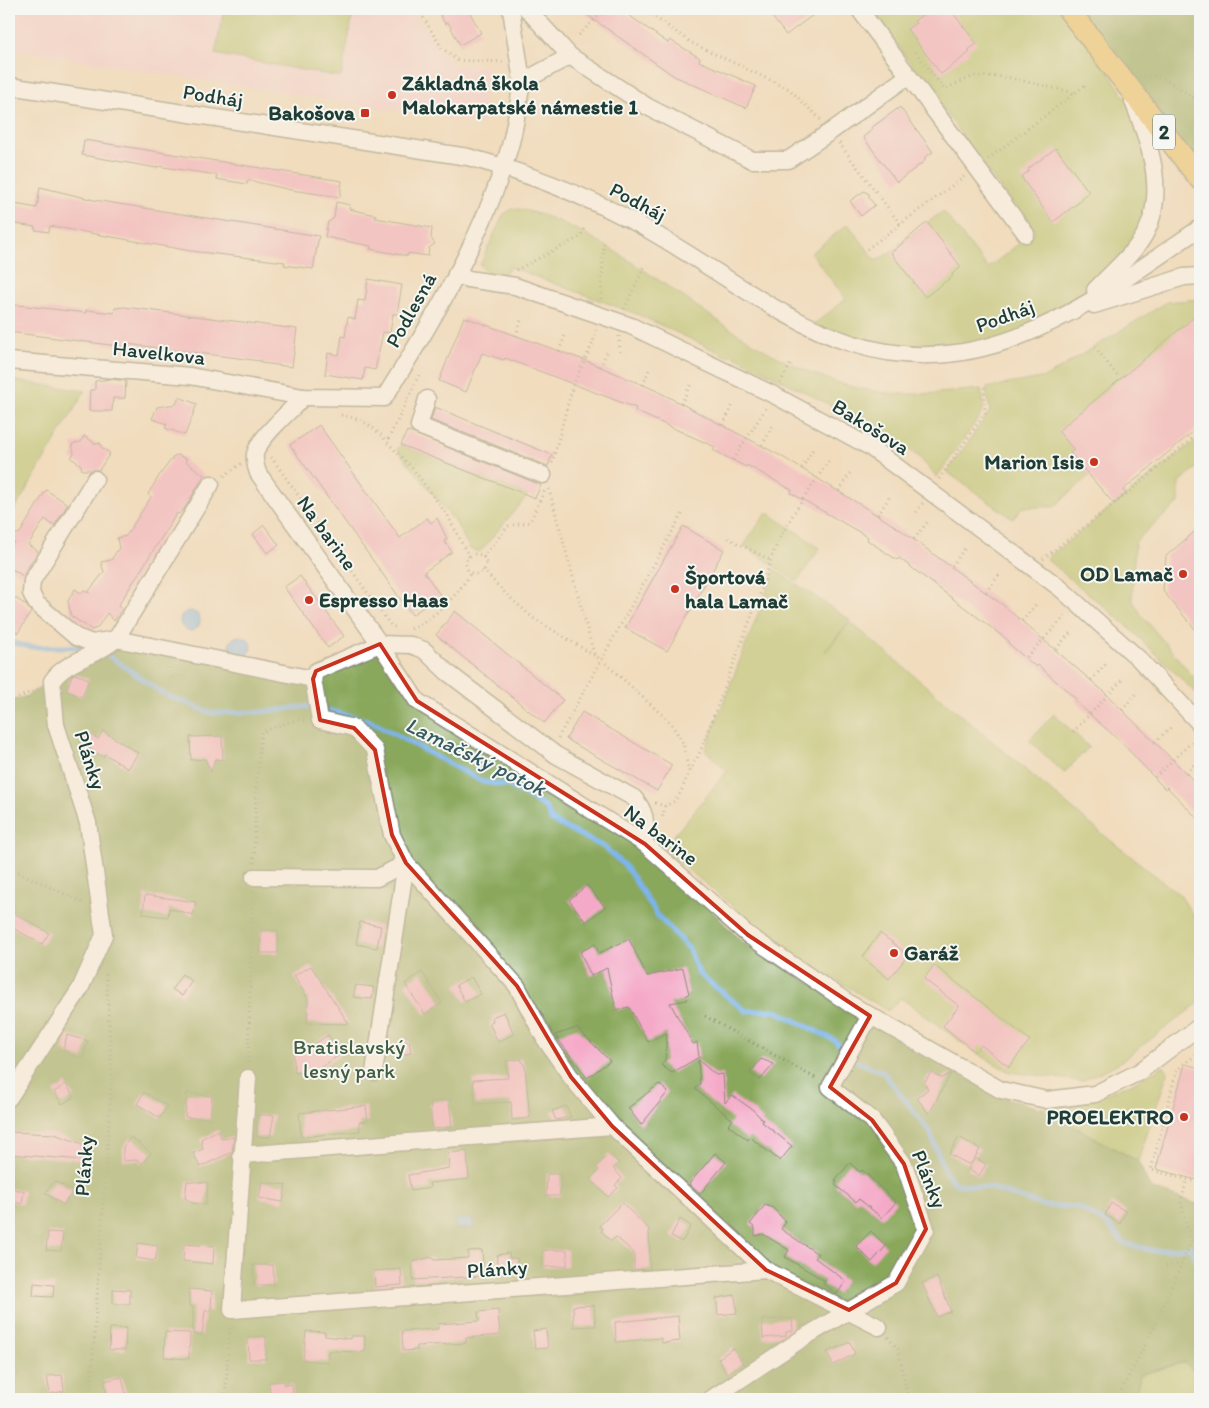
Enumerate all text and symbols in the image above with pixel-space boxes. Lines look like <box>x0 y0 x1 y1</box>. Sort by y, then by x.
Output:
place label: Základná škola Malokarpatské námestie 1 <box>402 70 638 120</box>
street label: Podháj <box>181 78 245 113</box>
marker: Základná škola Malokarpatské námestie 1 <box>386 89 398 101</box>
place label: Bakošova <box>268 100 356 125</box>
marker: Bakošova <box>359 107 371 119</box>
road number: 2 <box>1153 114 1175 150</box>
street label: Podháj <box>606 176 671 227</box>
street label: Podlesná <box>380 268 441 352</box>
street label: Podháj <box>972 293 1038 338</box>
street label: Havelkova <box>111 335 207 370</box>
street label: Bakošova <box>828 393 915 460</box>
place label: Marion Isis <box>984 449 1084 474</box>
marker: Marion Isis <box>1088 456 1100 468</box>
street label: Na barine <box>292 490 363 575</box>
place label: OD Lamač <box>1080 561 1173 586</box>
place label: Športová hala Lamač <box>685 564 788 613</box>
marker: OD Lamač <box>1177 568 1189 580</box>
marker: Športová hala Lamač <box>669 583 681 595</box>
place label: Espresso Haas <box>319 587 449 613</box>
marker: Espresso Haas <box>303 594 315 606</box>
water label: Lamačský potok <box>401 711 552 803</box>
street label: Plánky <box>69 727 112 793</box>
street label: Na barine <box>619 799 703 871</box>
place label: Garáž <box>904 940 959 965</box>
marker: Garáž <box>888 947 900 959</box>
park label: Bratislavský lesný park <box>293 1034 405 1083</box>
place label: PROELEKTRO <box>1046 1104 1174 1129</box>
marker: PROELEKTRO <box>1178 1111 1190 1123</box>
street label: Plánky <box>69 1135 98 1197</box>
street label: Plánky <box>906 1146 952 1212</box>
street label: Plánky <box>466 1254 528 1283</box>

